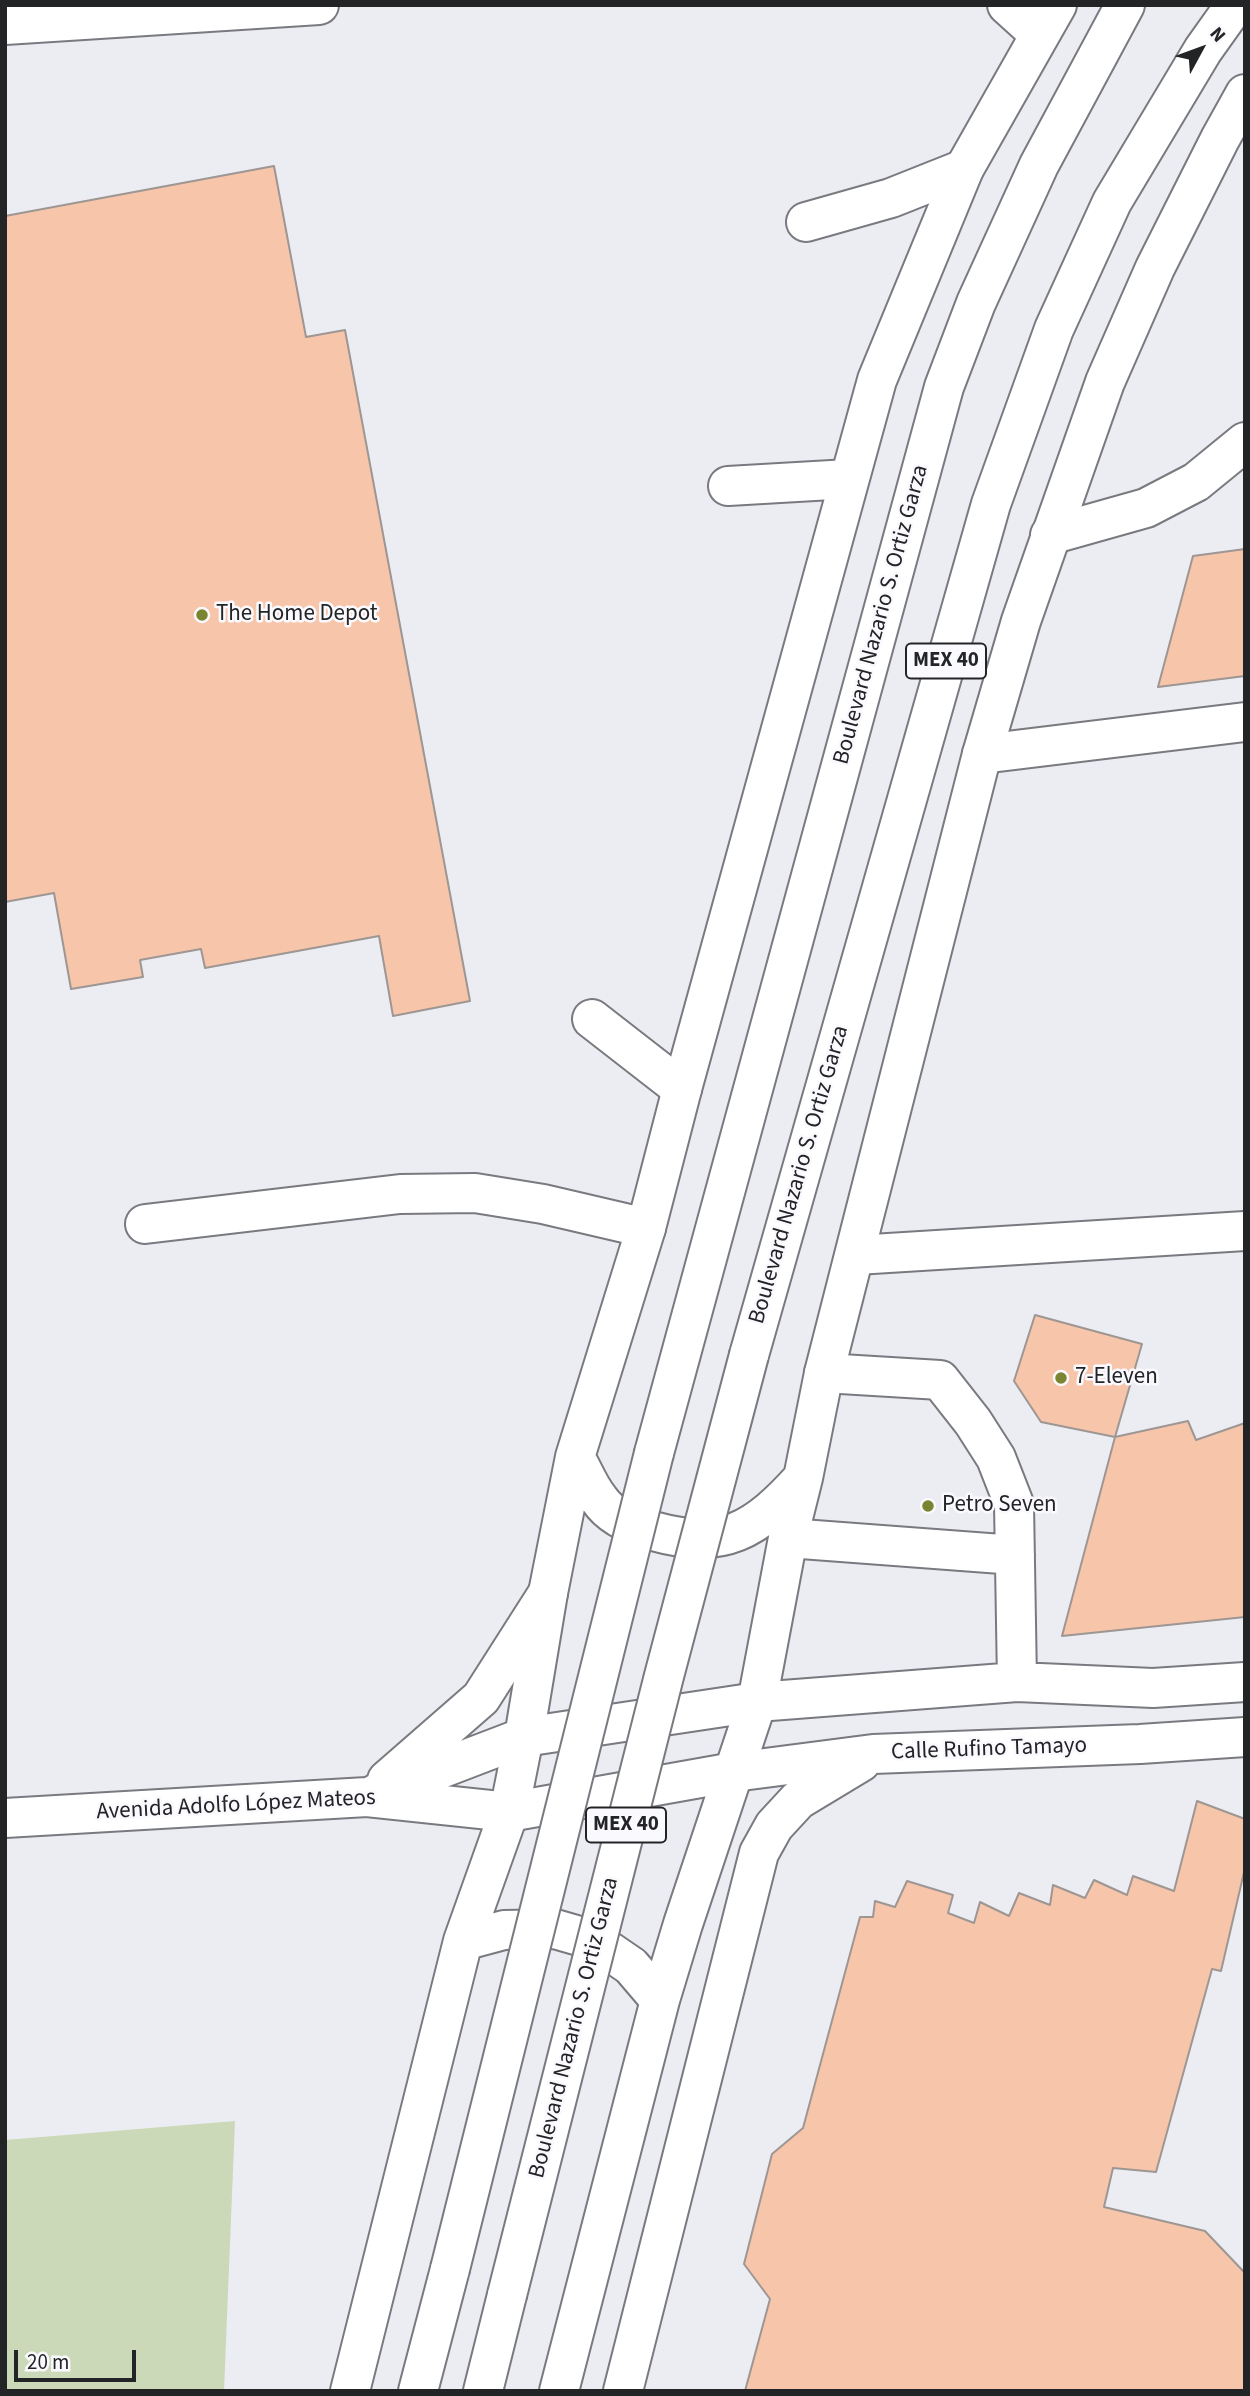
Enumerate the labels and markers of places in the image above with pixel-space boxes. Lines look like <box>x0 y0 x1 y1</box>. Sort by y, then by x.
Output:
place label: The Home Depot <box>216 601 378 629</box>
marker: The Home Depot <box>194 607 210 623</box>
place label: 7-Eleven <box>1075 1364 1158 1392</box>
marker: 7-Eleven <box>1053 1370 1069 1386</box>
place label: Petro Seven <box>942 1492 1057 1520</box>
marker: Petro Seven <box>920 1498 936 1514</box>

